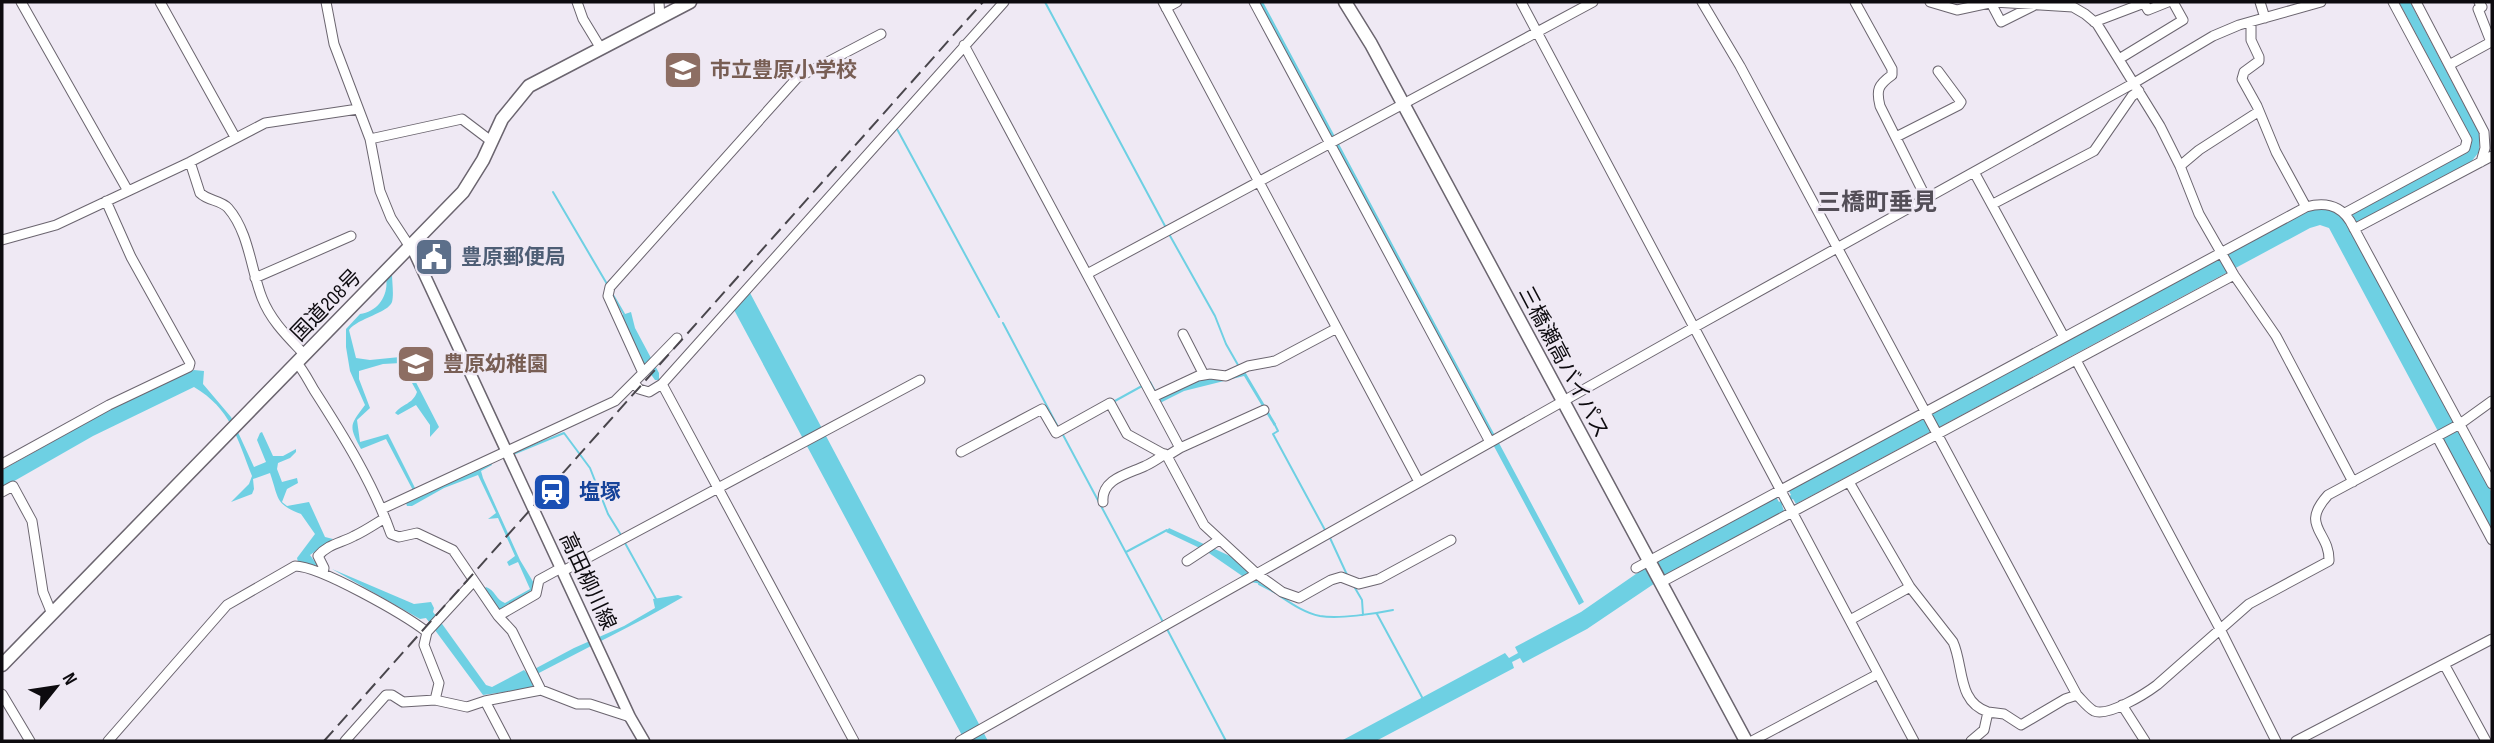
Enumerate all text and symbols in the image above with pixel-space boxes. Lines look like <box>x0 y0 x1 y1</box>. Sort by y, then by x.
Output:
school or university icon: 市立豊原小学校 <box>662 49 704 91</box>
place label: 市立豊原小学校 <box>710 58 857 83</box>
district label: 三橋町垂見 <box>1817 188 1937 217</box>
public building icon: 豊原郵便局 <box>413 236 455 278</box>
place label: 豊原郵便局 <box>461 245 566 270</box>
street label: 国道208号 <box>286 264 367 346</box>
street label: 三橋瀬高バイパス <box>1513 282 1614 442</box>
school or university icon: 豊原幼稚園 <box>395 343 437 385</box>
place label: 豊原幼稚園 <box>443 352 548 377</box>
station icon: 塩塚 <box>531 471 573 513</box>
place label: 塩塚 <box>579 480 621 505</box>
street label: 高田柳川線 <box>554 528 621 634</box>
north arrow <box>21 652 91 722</box>
text: N <box>57 669 82 689</box>

